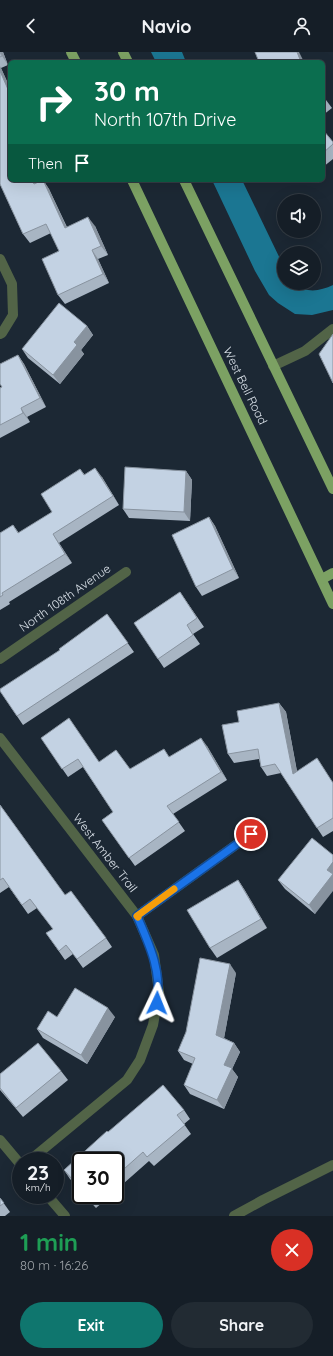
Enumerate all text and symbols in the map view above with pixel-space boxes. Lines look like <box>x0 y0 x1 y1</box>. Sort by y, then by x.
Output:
icon: back <box>20 15 42 37</box>
text: Navio <box>142 15 191 38</box>
icon: person <box>291 15 313 37</box>
text: 30 m <box>94 73 160 108</box>
icon: right <box>28 76 80 128</box>
text: North 107th Drive <box>94 108 236 131</box>
icon: arrive <box>71 152 93 174</box>
text: Then <box>28 154 63 173</box>
map controls <box>277 194 321 290</box>
button: sound <box>277 194 321 238</box>
button: layers <box>277 246 321 290</box>
street label: West Bell Road <box>220 345 271 427</box>
street label: North 108th Avenue <box>16 560 113 635</box>
street label: West Amber Trail <box>70 810 141 895</box>
pin <box>234 817 268 851</box>
icon: arrive <box>240 823 262 845</box>
position arrow <box>136 982 178 1024</box>
speed limit sign: 30 <box>72 1152 124 1204</box>
text: 23 <box>27 1160 49 1185</box>
text: km/h <box>25 1181 51 1194</box>
text: 1 min <box>20 1227 78 1257</box>
button: close <box>271 1229 313 1271</box>
text: 80 m · 16:26 <box>20 1257 88 1273</box>
button: Exit <box>20 1302 163 1348</box>
button: Share <box>171 1302 313 1348</box>

